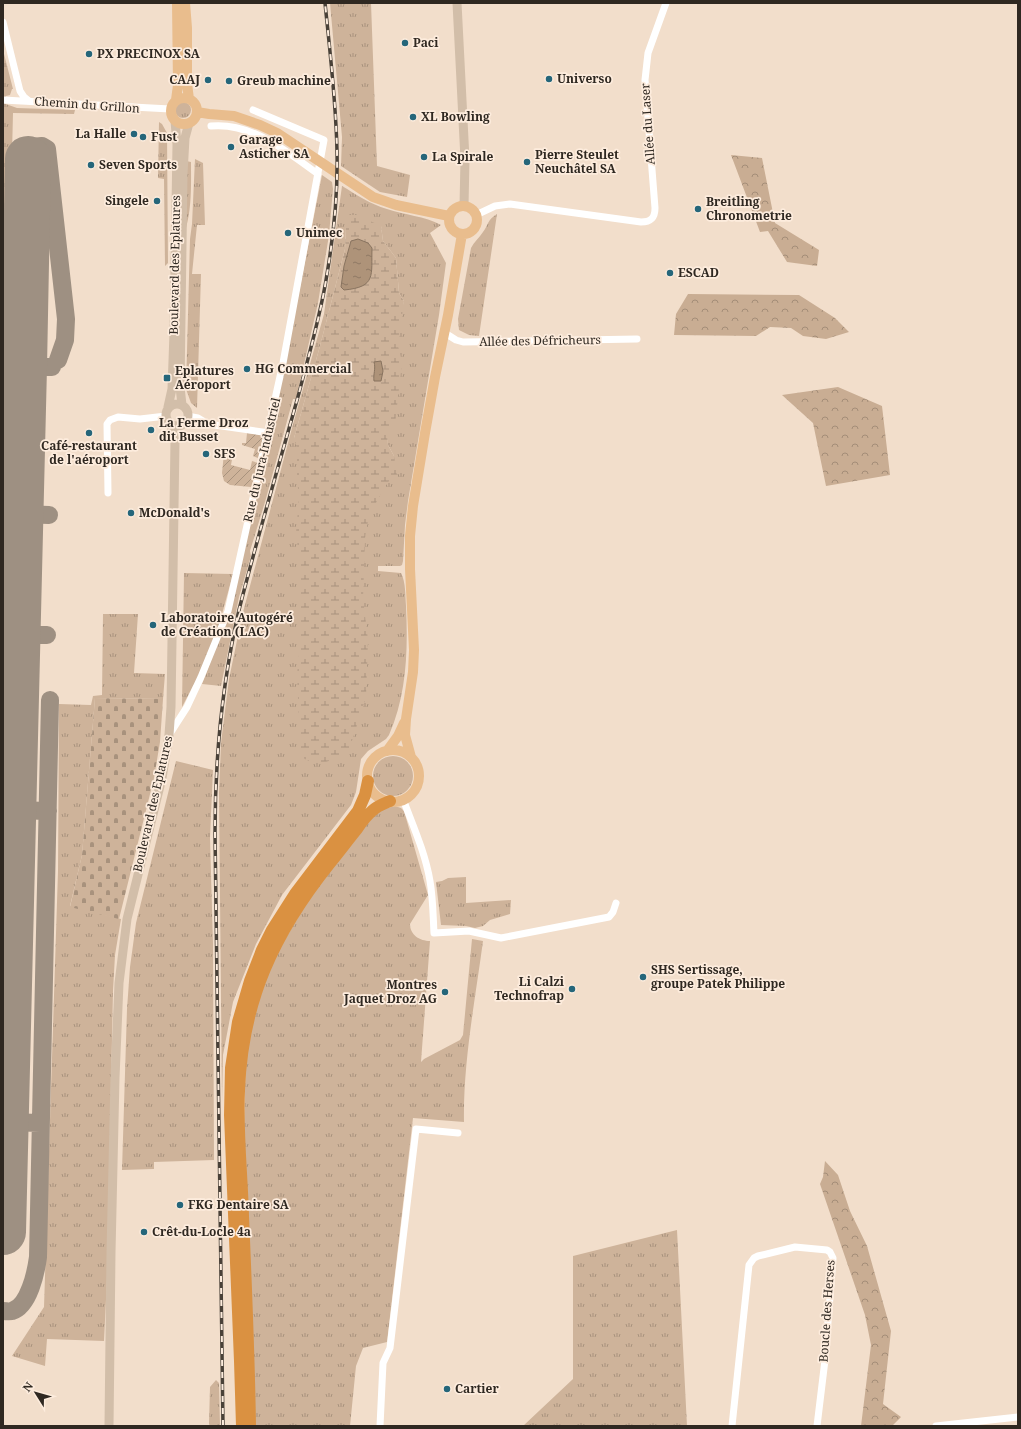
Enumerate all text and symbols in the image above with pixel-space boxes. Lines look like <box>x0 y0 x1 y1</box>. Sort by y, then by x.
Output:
place label: Paci <box>413 34 439 51</box>
marker: Paci <box>400 38 410 48</box>
place label: PX PRECINOX SA <box>97 45 201 62</box>
marker: PX PRECINOX SA <box>84 49 94 59</box>
place label: Universo <box>557 70 612 87</box>
place label: CAAJ <box>169 71 200 88</box>
place label: Greub machine <box>237 72 331 89</box>
marker: Universo <box>544 74 554 84</box>
marker: CAAJ <box>203 75 213 85</box>
marker: Greub machine <box>224 76 234 86</box>
street label: Allée du Laser <box>636 82 659 165</box>
street label: Chemin du Grillon <box>34 92 141 117</box>
place label: XL Bowling <box>421 108 490 125</box>
marker: XL Bowling <box>408 112 418 122</box>
place label: La Halle <box>75 125 126 142</box>
place label: Fust <box>151 128 177 145</box>
marker: La Halle <box>129 129 139 139</box>
place label: Garage Asticher SA <box>239 131 310 162</box>
marker: Fust <box>138 132 148 142</box>
marker: Garage Asticher SA <box>226 142 236 152</box>
place label: Pierre Steulet Neuchâtel SA <box>535 146 619 177</box>
place label: La Spirale <box>432 148 494 165</box>
marker: La Spirale <box>419 152 429 162</box>
place label: Seven Sports <box>99 156 177 173</box>
marker: Pierre Steulet Neuchâtel SA <box>522 157 532 167</box>
marker: Seven Sports <box>86 160 96 170</box>
place label: Singele <box>105 192 149 209</box>
place label: Breitling Chronometrie <box>706 193 792 224</box>
street label: Boulevard des Eplatures <box>165 195 184 335</box>
marker: Singele <box>152 196 162 206</box>
marker: Breitling Chronometrie <box>693 204 703 214</box>
place label: Unimec <box>296 224 342 241</box>
marker: Unimec <box>283 228 293 238</box>
place label: ESCAD <box>678 264 719 281</box>
marker: ESCAD <box>665 268 675 278</box>
street label: Allée des Défricheurs <box>479 331 601 350</box>
place label: HG Commercial <box>255 360 352 377</box>
place label: Eplatures Aéroport <box>175 362 234 393</box>
marker: HG Commercial <box>242 364 252 374</box>
marker: Eplatures Aéroport <box>162 373 172 383</box>
street label: Rue du Jura-Industriel <box>239 396 284 524</box>
place label: La Ferme Droz dit Busset <box>159 414 248 445</box>
marker: La Ferme Droz dit Busset <box>146 425 156 435</box>
marker: Café-restaurant de l'aéroport <box>84 428 94 438</box>
place label: Café-restaurant de l'aéroport <box>41 437 137 468</box>
place label: SFS <box>214 445 235 462</box>
marker: SFS <box>201 449 211 459</box>
place label: McDonald's <box>139 504 210 521</box>
marker: McDonald's <box>126 508 136 518</box>
place label: Laboratoire Autogéré de Création (LAC) <box>161 609 293 640</box>
marker: Laboratoire Autogéré de Création (LAC) <box>148 620 158 630</box>
street label: Boulevard des Eplatures <box>129 734 176 874</box>
place label: SHS Sertissage, groupe Patek Philippe <box>651 961 785 992</box>
marker: SHS Sertissage, groupe Patek Philippe <box>638 972 648 982</box>
place label: Li Calzi Technofrap <box>494 973 565 1004</box>
place label: Montres Jaquet Droz AG <box>343 976 437 1007</box>
marker: Li Calzi Technofrap <box>567 984 577 994</box>
marker: Montres Jaquet Droz AG <box>440 987 450 997</box>
place label: FKG Dentaire SA <box>188 1196 290 1213</box>
marker: FKG Dentaire SA <box>175 1200 185 1210</box>
place label: Crêt-du-Locle 4a <box>152 1223 251 1240</box>
marker: Crêt-du-Locle 4a <box>139 1227 149 1237</box>
street label: Boucle des Herses <box>814 1259 839 1363</box>
north arrow <box>16 1373 56 1413</box>
text: N <box>19 1378 36 1395</box>
place label: Cartier <box>455 1380 499 1397</box>
marker: Cartier <box>442 1384 452 1394</box>

